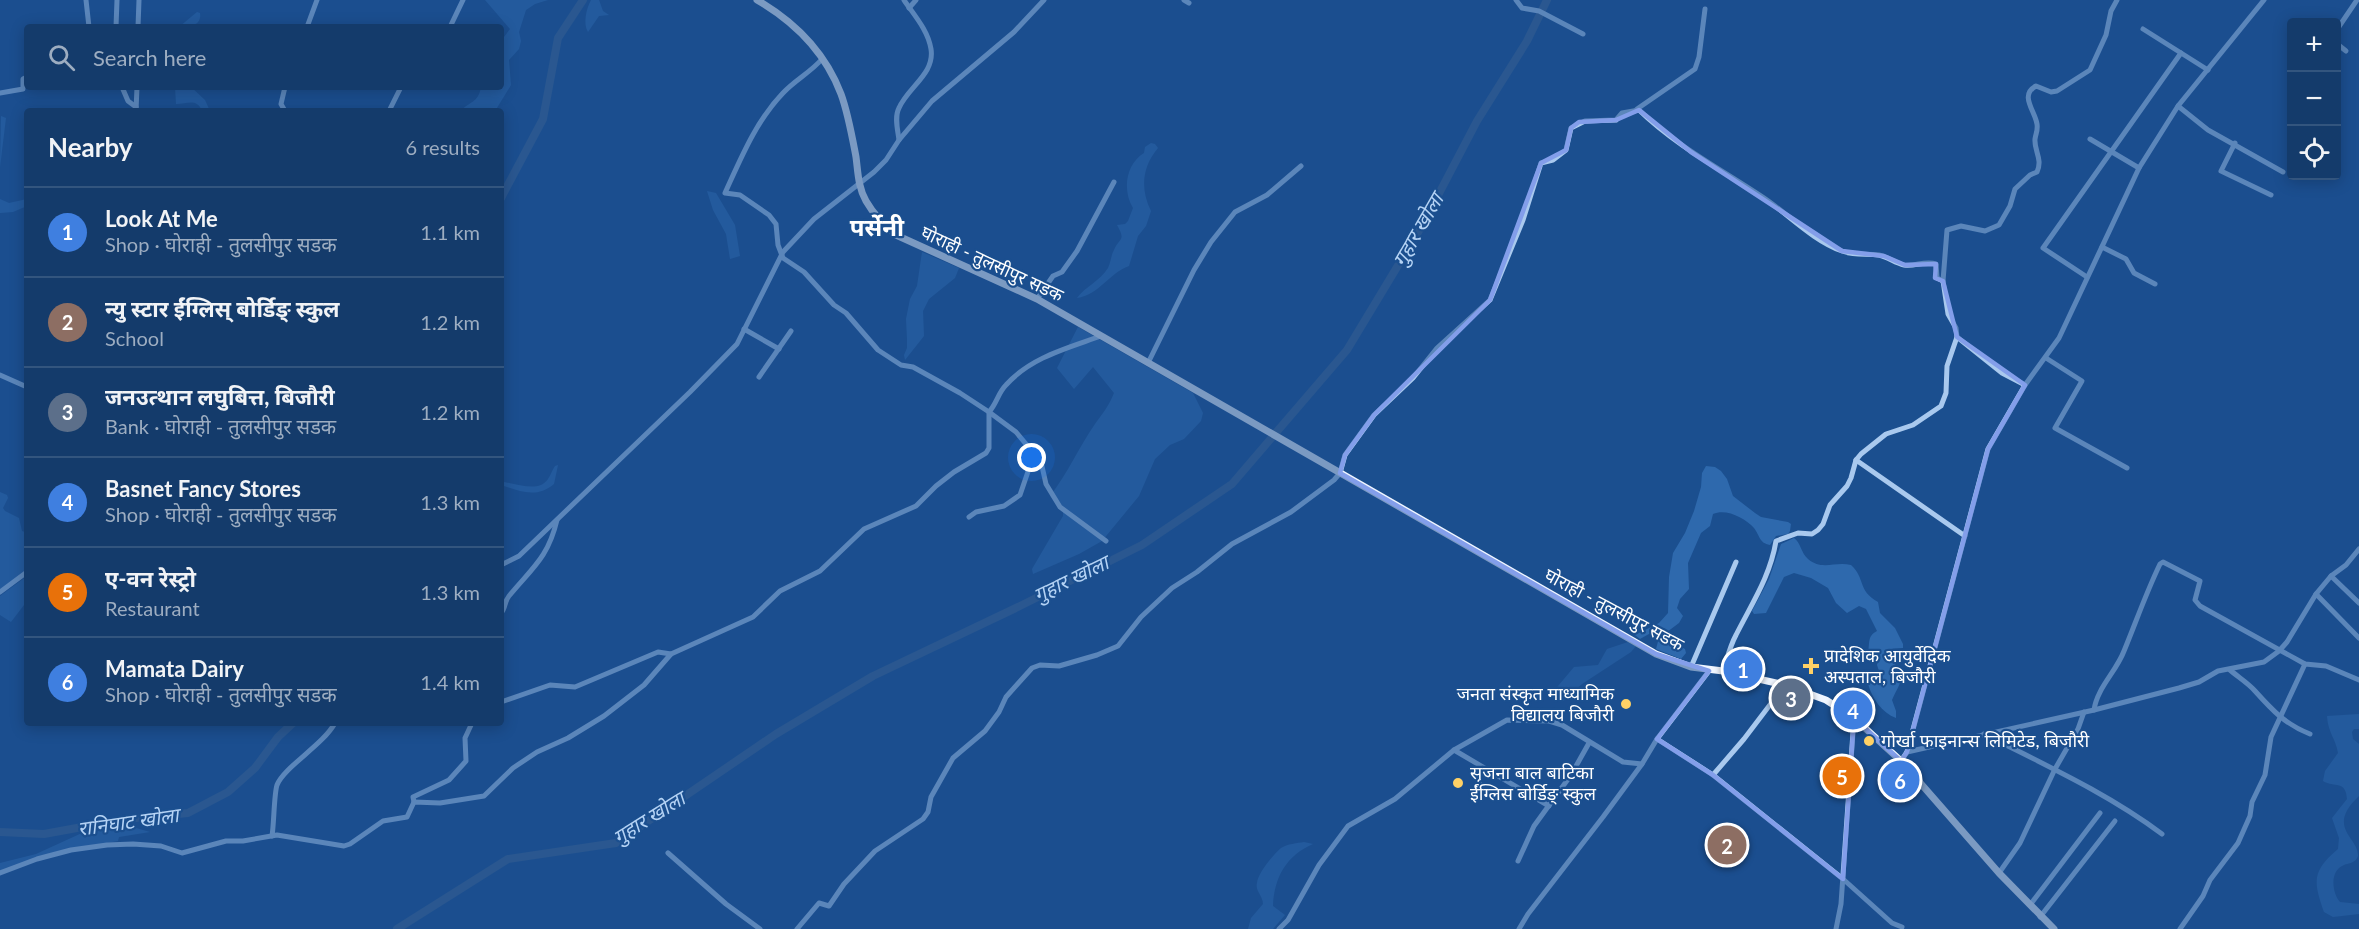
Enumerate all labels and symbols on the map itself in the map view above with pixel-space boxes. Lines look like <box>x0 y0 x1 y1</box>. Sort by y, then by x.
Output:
water label: गुहार खोला <box>1387 185 1451 271</box>
district label: पर्सेनी <box>850 212 905 241</box>
street label: घोराही - तुलसीपुर सडक <box>917 220 1068 308</box>
your location <box>1017 443 1046 472</box>
water label: गुहार खोला <box>1029 548 1116 608</box>
street label: घोराही - तुलसीपुर सडक <box>1540 563 1689 657</box>
place label: प्रादेशिक आयुर्वेदिक अस्पताल, बिजौरी <box>1824 644 1952 687</box>
pin: 1 <box>1724 646 1762 692</box>
marker: प्रादेशिक आयुर्वेदिक अस्पताल, बिजौरी <box>1802 657 1820 675</box>
pin: 3 <box>1772 676 1810 720</box>
place label: जनता संस्कृत माध्यामिक विद्यालय बिजौरी <box>1457 682 1615 725</box>
pin: 4 <box>1834 688 1872 732</box>
marker: जनता संस्कृत माध्यामिक विद्यालय बिजौरी <box>1619 697 1633 711</box>
place label: गोर्खा फाइनान्स लिमिटेड, बिजौरी <box>1881 729 2089 751</box>
marker: गोर्खा फाइनान्स लिमिटेड, बिजौरी <box>1862 734 1876 748</box>
pin: 5 <box>1822 754 1862 798</box>
pin: 6 <box>1880 758 1920 802</box>
place label: सृजना बाल बाटिका ईंग्लिस बोर्डिङ् स्कुल <box>1470 761 1597 806</box>
marker: सृजना बाल बाटिका ईंग्लिस बोर्डिङ् स्कुल <box>1451 776 1465 790</box>
water label: गुहार खोला <box>608 784 693 850</box>
water label: रानिघाट खोला <box>76 802 184 840</box>
pin: 2 <box>1708 822 1746 868</box>

